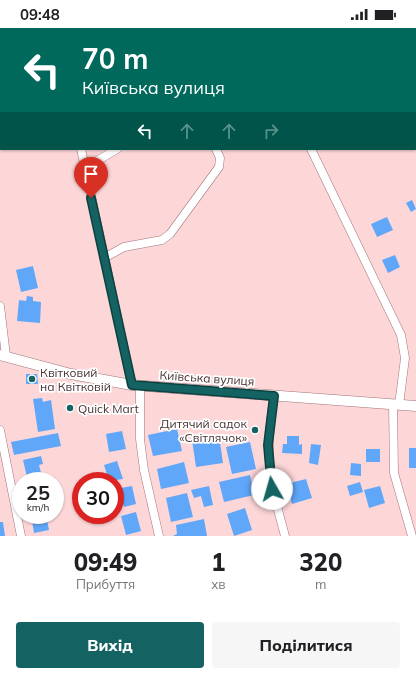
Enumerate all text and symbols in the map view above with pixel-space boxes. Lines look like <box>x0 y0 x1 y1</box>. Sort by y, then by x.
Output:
text: 09:48 <box>20 5 60 24</box>
text: 70 m <box>82 41 148 76</box>
icon: left <box>16 44 68 96</box>
text: Київська вулиця <box>82 76 225 99</box>
icon: left <box>134 120 156 142</box>
icon: ahead <box>176 120 198 142</box>
icon: ahead <box>218 120 240 142</box>
icon: right <box>260 120 282 142</box>
pin <box>74 157 108 198</box>
icon: arrive <box>80 163 102 185</box>
place label: Квітковий на Квітковій <box>40 365 111 394</box>
street label: Київська вулиця <box>159 367 255 389</box>
marker: Квітковий на Квітковій <box>27 374 37 384</box>
place label: Quick Mart <box>78 401 139 416</box>
marker: Quick Mart <box>65 403 75 413</box>
place label: Дитячий садок «Світлячок» <box>160 416 248 445</box>
marker: Дитячий садок «Світлячок» <box>250 425 260 435</box>
position arrow <box>251 468 293 510</box>
speed limit sign: 30 <box>72 472 124 524</box>
text: 25 <box>26 480 50 505</box>
text: km/h <box>27 501 49 514</box>
text: 09:49 <box>74 547 137 577</box>
text: 1 <box>211 547 226 577</box>
text: 320 <box>299 547 342 577</box>
text: Прибуття <box>76 576 135 592</box>
text: хв <box>211 576 225 592</box>
text: m <box>315 576 326 592</box>
button: Вихід <box>16 622 204 668</box>
button: Поділитися <box>212 622 400 668</box>

